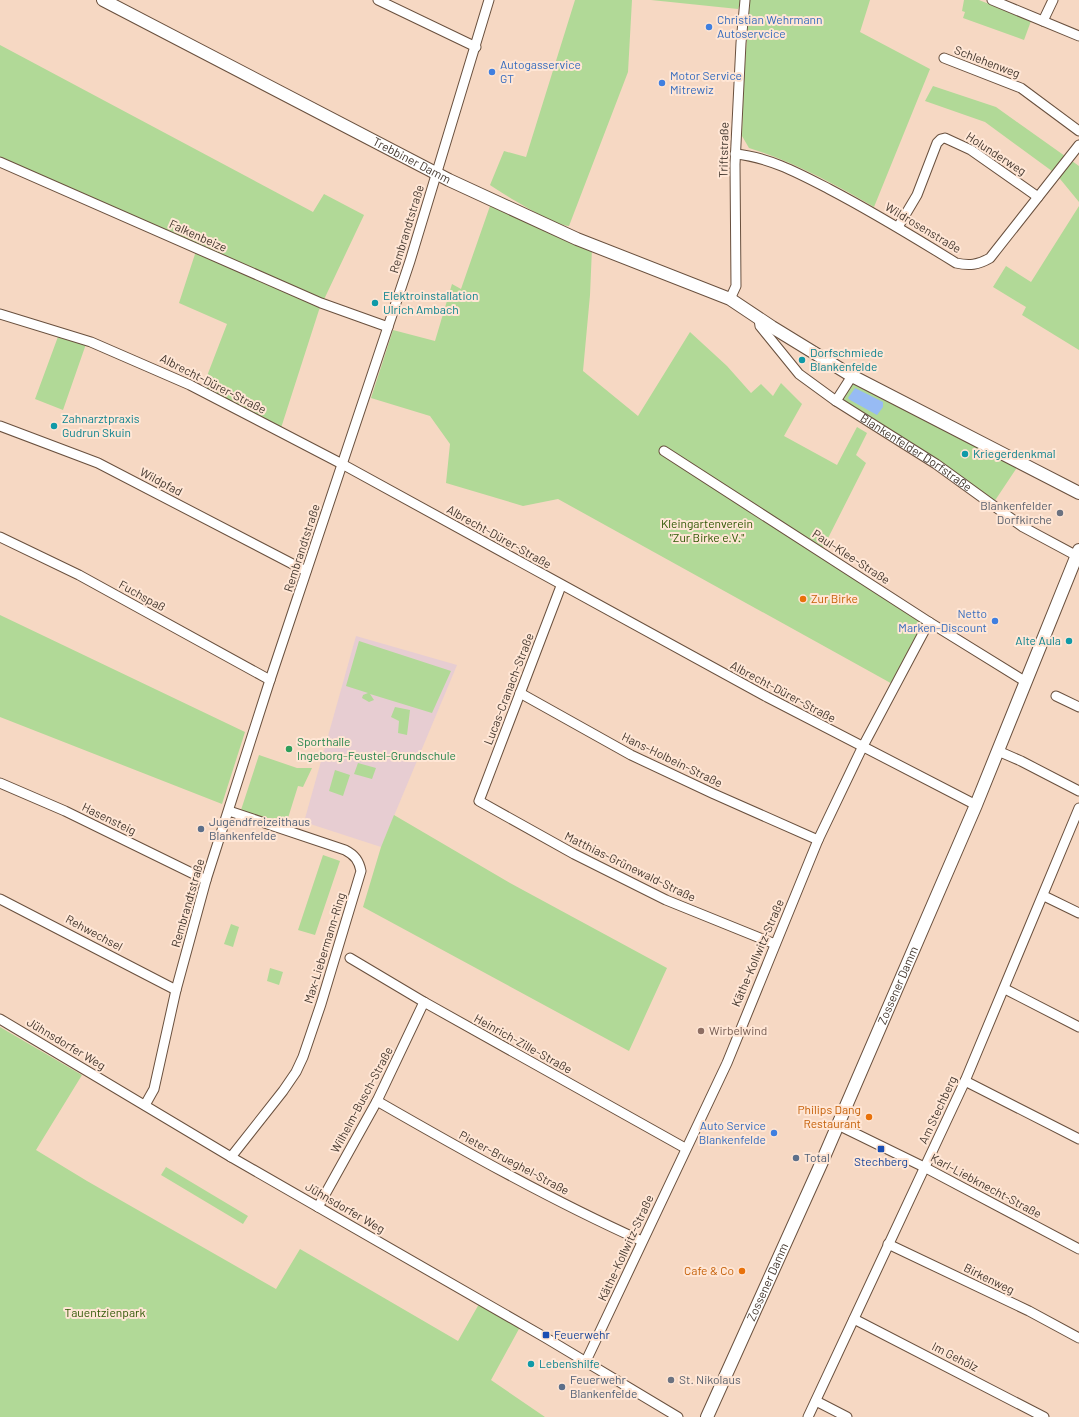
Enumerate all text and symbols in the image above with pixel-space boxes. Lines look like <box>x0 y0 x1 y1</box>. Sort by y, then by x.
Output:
place label: Christian Wehrmann Autoservcice <box>717 12 823 40</box>
marker: Christian Wehrmann Autoservcice <box>704 22 714 32</box>
street label: Schlehenweg <box>953 42 1022 80</box>
place label: Autogasservice GT <box>500 57 581 85</box>
marker: Autogasservice GT <box>487 67 497 77</box>
place label: Motor Service Mitrewiz <box>670 68 742 96</box>
marker: Motor Service Mitrewiz <box>657 78 667 88</box>
street label: Triftstraße <box>716 122 730 178</box>
street label: Holunderweg <box>964 129 1029 178</box>
street label: Trebbiner Damm <box>371 134 454 186</box>
street label: Rembrandtstraße <box>386 183 426 275</box>
street label: Wildrosenstraße <box>883 199 964 255</box>
street label: Falkenbeize <box>167 216 229 254</box>
place label: Elektroinstallation Ulrich Ambach <box>383 288 478 316</box>
marker: Elektroinstallation Ulrich Ambach <box>370 298 380 308</box>
place label: Dorfschmiede Blankenfelde <box>810 345 883 373</box>
street label: Albrecht-Dürer-Straße <box>158 350 269 416</box>
marker: Dorfschmiede Blankenfelde <box>797 355 807 365</box>
street label: Blankenfelder Dorfstraße <box>858 410 975 494</box>
place label: Zahnarztpraxis Gudrun Skuin <box>62 411 140 439</box>
marker: Zahnarztpraxis Gudrun Skuin <box>49 421 59 431</box>
place label: Kriegerdenkmal <box>973 446 1056 460</box>
marker: Kriegerdenkmal <box>960 449 970 459</box>
street label: Wildpfad <box>138 464 185 498</box>
place label: Blankenfelder Dorfkirche <box>980 498 1053 526</box>
street label: Rembrandtstraße <box>280 502 322 593</box>
street label: Albrecht-Dürer-Straße <box>445 502 554 571</box>
marker: Blankenfelder Dorfkirche <box>1055 508 1065 518</box>
park label: Kleingartenverein "Zur Birke e.V." <box>661 516 753 544</box>
street label: Paul-Klee-Straße <box>810 526 893 586</box>
street label: Fuchspaß <box>117 577 168 614</box>
place label: Zur Birke <box>811 591 858 605</box>
marker: Zur Birke <box>798 594 808 604</box>
place label: Netto Marken-Discount <box>898 606 987 634</box>
marker: Netto Marken-Discount <box>990 616 1000 626</box>
street label: Lucas-Cranach-Straße <box>480 631 536 747</box>
place label: Alte Aula <box>1015 633 1061 647</box>
marker: Alte Aula <box>1064 636 1074 646</box>
street label: Albrecht-Dürer-Straße <box>728 657 839 725</box>
street label: Hans-Holbein-Straße <box>620 729 725 790</box>
place label: Sporthalle Ingeborg-Feustel-Grundschule <box>297 734 456 762</box>
marker: Sporthalle Ingeborg-Feustel-Grundschule <box>284 744 294 754</box>
street label: Hasensteig <box>80 799 139 837</box>
place label: Jugendfreizeithaus Blankenfelde <box>209 814 310 842</box>
marker: Jugendfreizeithaus Blankenfelde <box>196 824 206 834</box>
street label: Matthias-Grünewald-Straße <box>563 828 698 904</box>
street label: Rembrandtstraße <box>168 857 206 949</box>
street label: Max-Liebermann-Ring <box>300 891 348 1005</box>
street label: Käthe-Kollwitz-Straße <box>728 897 786 1009</box>
street label: Rehwechsel <box>64 911 125 953</box>
street label: Zossener Damm <box>874 944 920 1026</box>
street label: Heinrich-Zille-Straße <box>472 1010 575 1076</box>
street label: Jühnsdorfer Weg <box>25 1014 108 1072</box>
place label: Wirbelwind <box>709 1023 767 1037</box>
marker: Wirbelwind <box>696 1026 706 1036</box>
street label: Wilhelm-Busch-Straße <box>327 1044 395 1155</box>
street label: Am Stechberg <box>915 1073 959 1146</box>
place label: Philips Dang Restaurant <box>797 1102 861 1130</box>
marker: Philips Dang Restaurant <box>864 1112 874 1122</box>
place label: Auto Service Blankenfelde <box>699 1118 766 1146</box>
street label: Pieter-Brueghel-Straße <box>457 1127 572 1197</box>
marker: Auto Service Blankenfelde <box>769 1128 779 1138</box>
marker: Stechberg <box>876 1144 886 1154</box>
place label: Total <box>804 1150 830 1164</box>
street label: Karl-Liebknecht-Straße <box>929 1150 1044 1220</box>
marker: Total <box>791 1153 801 1163</box>
place label: Stechberg <box>854 1154 908 1168</box>
street label: Jühnsdorfer Weg <box>303 1179 388 1236</box>
street label: Käthe-Kollwitz-Straße <box>594 1192 656 1303</box>
street label: Zossener Damm <box>743 1240 791 1323</box>
street label: Birkenweg <box>962 1260 1017 1296</box>
place label: Cafe & Co <box>684 1263 734 1277</box>
marker: Cafe & Co <box>737 1266 747 1276</box>
park label: Tauentzienpark <box>65 1305 145 1319</box>
place label: Feuerwehr <box>554 1327 611 1341</box>
marker: Feuerwehr <box>541 1330 551 1340</box>
street label: Im Gehölz <box>930 1339 981 1374</box>
place label: Lebenshilfe <box>539 1356 600 1370</box>
marker: Lebenshilfe <box>526 1359 536 1369</box>
place label: Feuerwehr Blankenfelde <box>570 1372 637 1400</box>
place label: St. Nikolaus <box>679 1372 741 1386</box>
marker: St. Nikolaus <box>666 1375 676 1385</box>
marker: Feuerwehr Blankenfelde <box>557 1382 567 1392</box>

